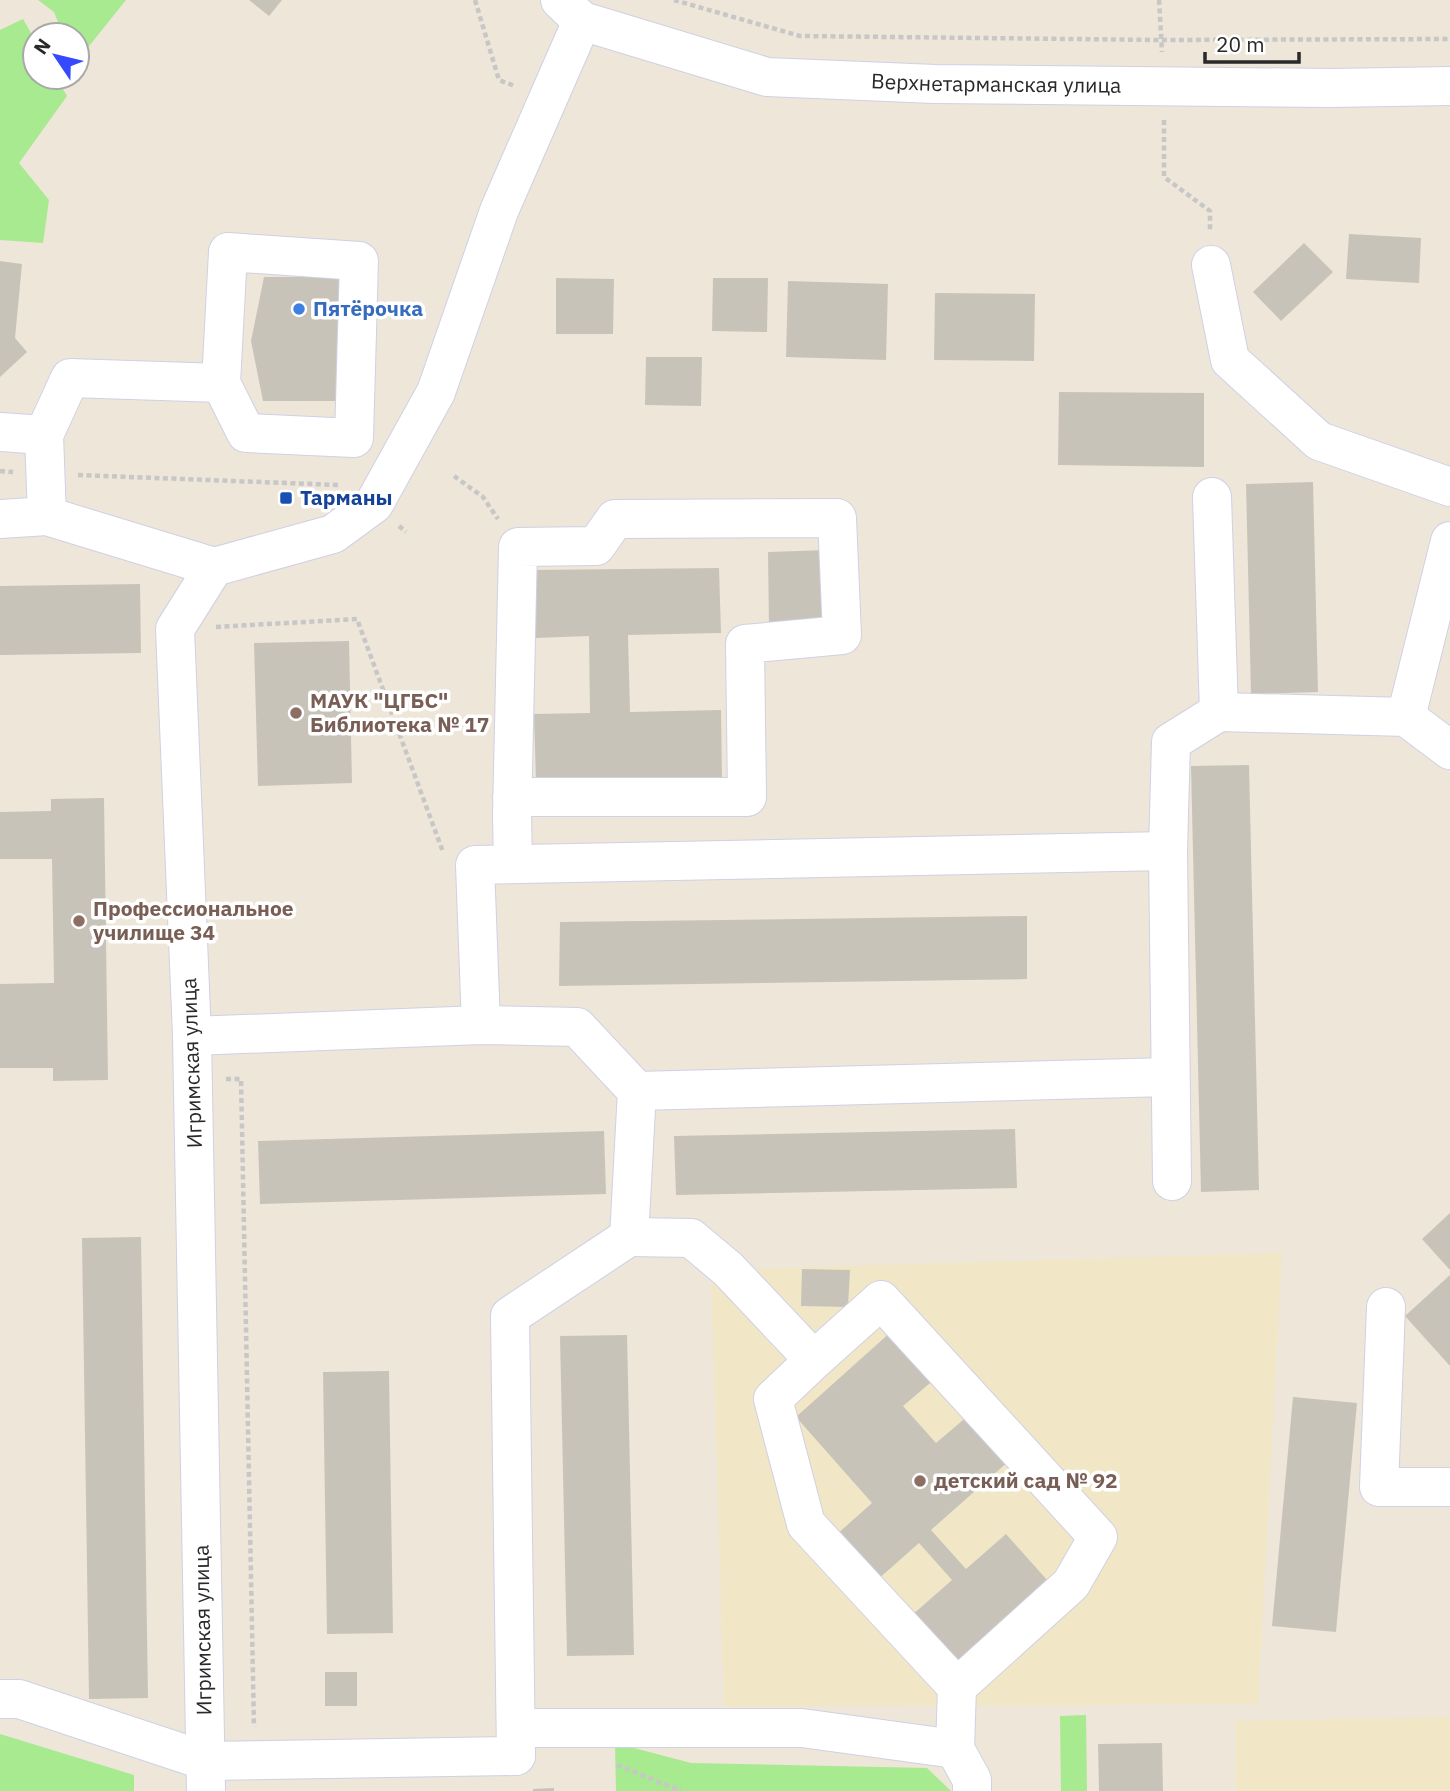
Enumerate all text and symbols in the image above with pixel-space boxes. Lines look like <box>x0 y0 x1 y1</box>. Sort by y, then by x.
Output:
north arrow <box>21 21 91 91</box>
scale bar <box>1205 21 1300 65</box>
text: 20 m <box>1216 30 1265 58</box>
text: N <box>28 34 56 59</box>
street label: Верхнетарманская улица <box>871 66 1121 99</box>
place label: Пятёрочка <box>313 294 423 322</box>
marker: Пятёрочка <box>291 301 307 317</box>
place label: Тарманы <box>300 483 393 511</box>
marker: Тарманы <box>278 490 294 506</box>
place label: МАУК "ЦГБС" Библиотека № 17 <box>310 686 489 738</box>
marker: МАУК "ЦГБС" Библиотека № 17 <box>288 705 304 721</box>
place label: Профессиональное училище 34 <box>93 894 294 946</box>
marker: Профессиональное училище 34 <box>71 913 87 929</box>
street label: Игримская улица <box>174 977 208 1149</box>
place label: детский сад № 92 <box>934 1466 1118 1494</box>
marker: детский сад № 92 <box>912 1473 928 1489</box>
street label: Игримская улица <box>187 1544 217 1716</box>

